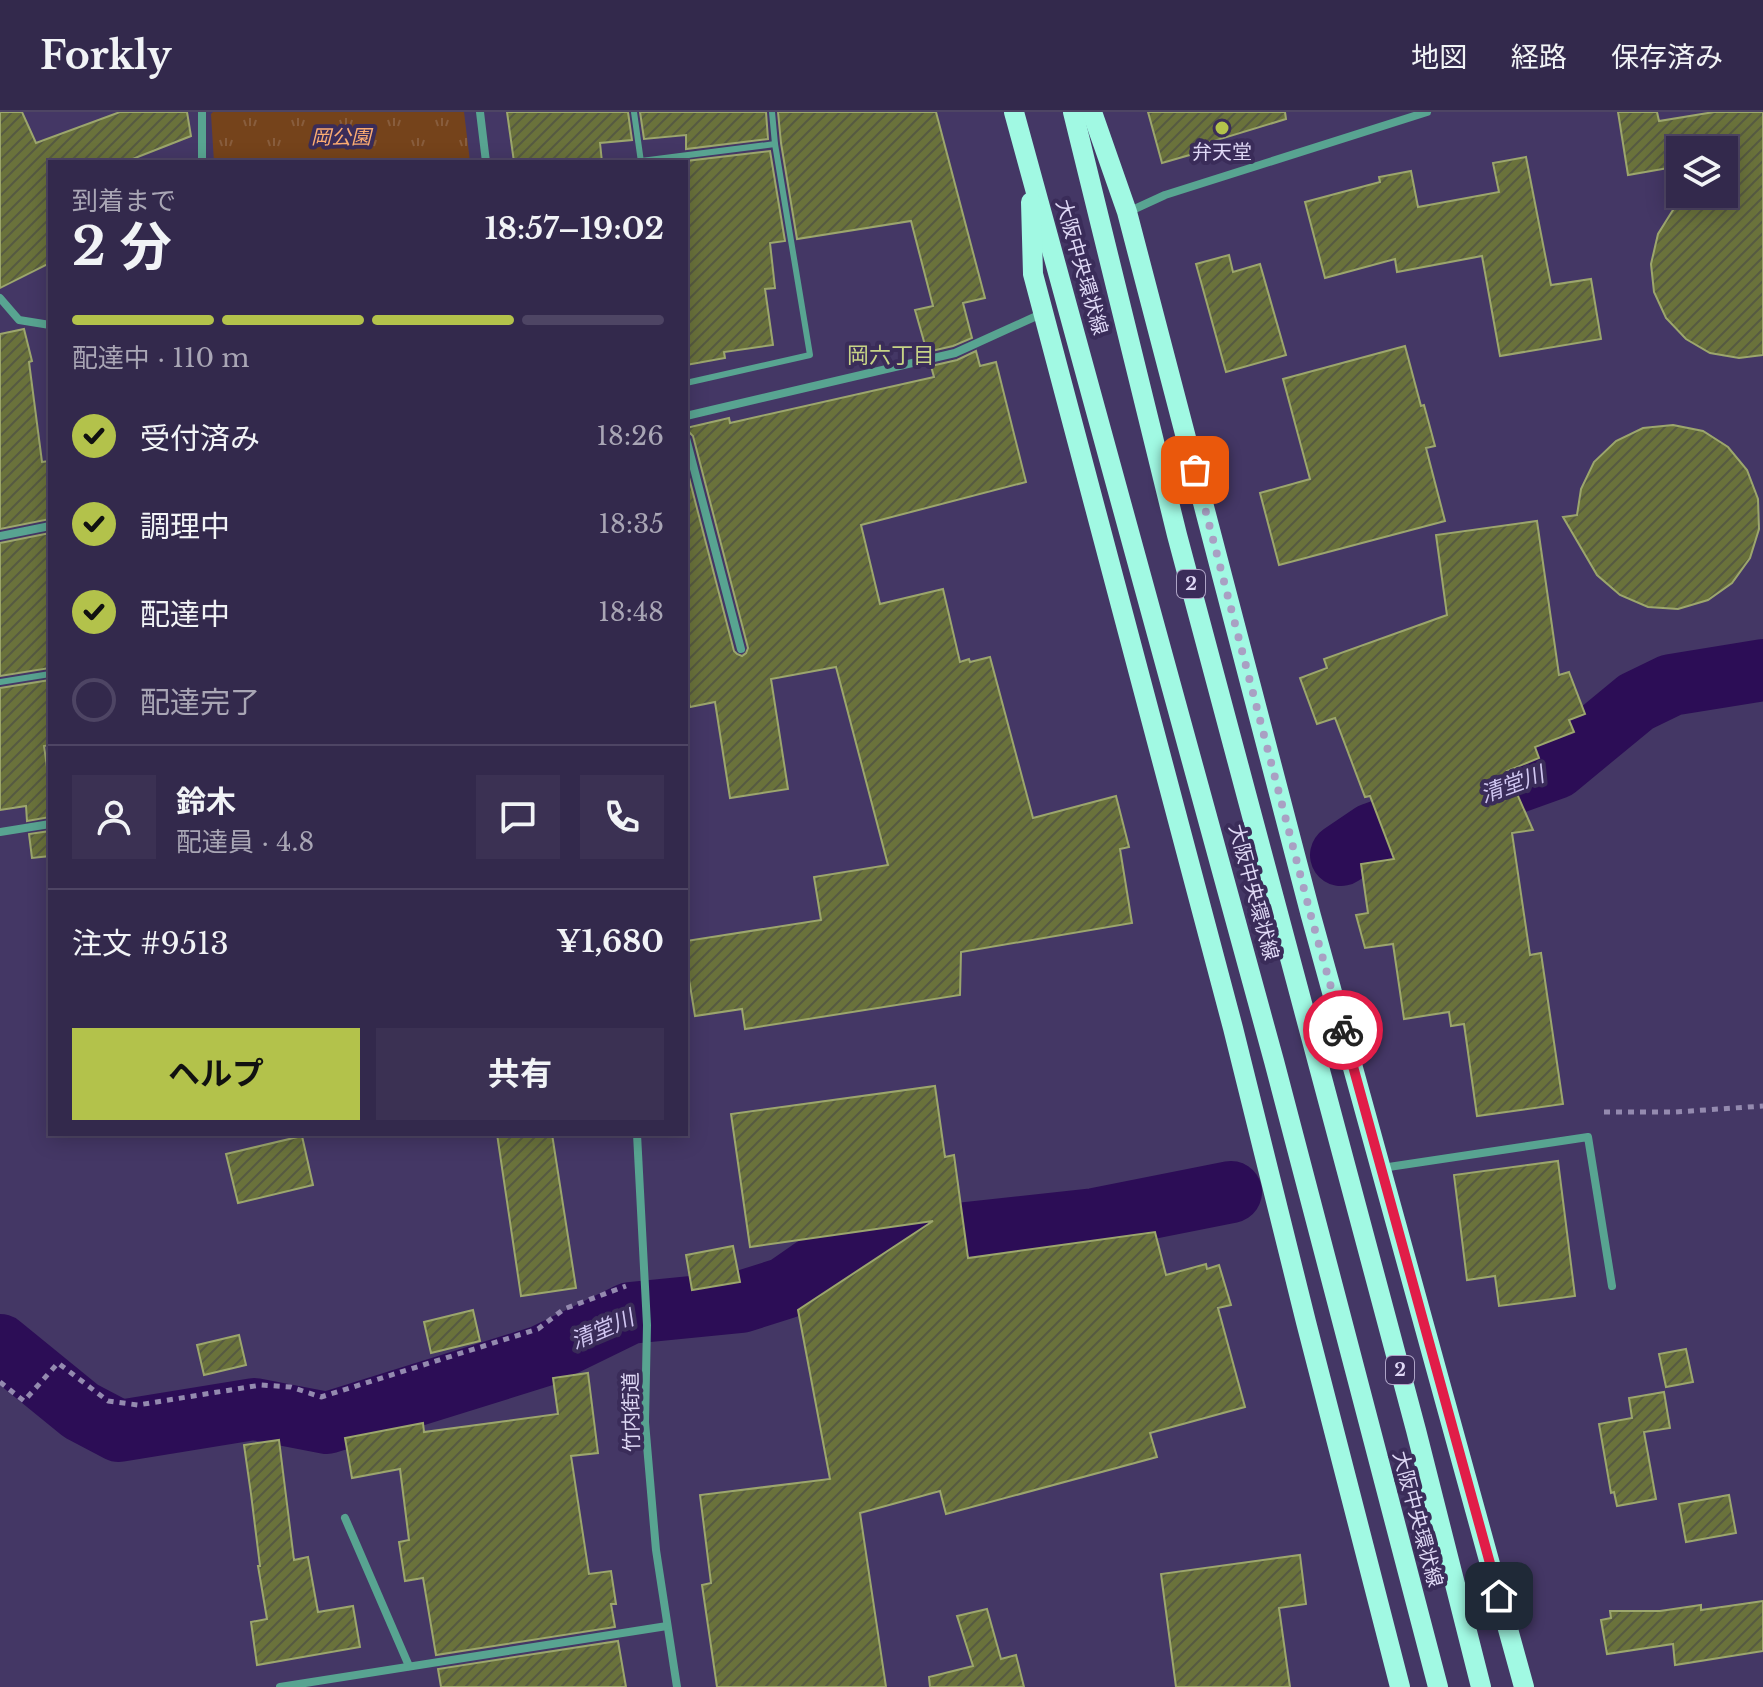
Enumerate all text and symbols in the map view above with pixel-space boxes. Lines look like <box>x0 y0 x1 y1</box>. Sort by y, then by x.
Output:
text: Forkly <box>40 32 171 79</box>
text: 地図 <box>1411 40 1467 75</box>
text: 経路 <box>1511 40 1567 75</box>
text: 保存済み <box>1611 40 1723 75</box>
marker: 弁天堂 <box>1213 119 1231 137</box>
park label: 岡公園 <box>311 125 374 149</box>
map controls <box>1666 136 1738 208</box>
button: layers <box>1666 136 1738 208</box>
place label: 弁天堂 <box>1192 140 1252 164</box>
text: 到着まで <box>72 185 176 217</box>
street label: 大阪中央環状線 <box>1051 196 1113 338</box>
text: 18:57–19:02 <box>485 210 664 247</box>
text: 2 分 <box>72 215 172 279</box>
text: 配達中 · 110 m <box>72 342 249 374</box>
district label: 岡六丁目 <box>847 342 935 369</box>
icon: check <box>72 414 116 458</box>
text: 受付済み <box>140 420 260 457</box>
text: 18:26 <box>597 420 664 452</box>
pin <box>1161 436 1229 504</box>
icon: bag <box>1173 448 1217 492</box>
icon: check <box>72 502 116 546</box>
text: 調理中 <box>140 508 230 545</box>
text: 18:35 <box>598 508 664 540</box>
road number: 2 <box>1177 570 1205 598</box>
icon: check <box>72 590 116 634</box>
text: 配達中 <box>140 596 230 633</box>
text: 18:48 <box>598 596 664 628</box>
text: 配達完了 <box>140 684 260 721</box>
water label: 清堂川 <box>1477 760 1550 808</box>
button: person <box>72 775 156 859</box>
button: chat <box>476 775 560 859</box>
button: phone <box>580 775 664 859</box>
text: 鈴木 <box>176 783 236 820</box>
street label: 大阪中央環状線 <box>1224 821 1284 963</box>
text: 配達員 · 4.8 <box>176 826 314 858</box>
text: ¥1,680 <box>556 923 664 960</box>
text: 注文 #9513 <box>72 925 229 962</box>
courier <box>1303 990 1383 1070</box>
icon: bike <box>1321 1008 1365 1052</box>
button: ヘルプ <box>72 1028 360 1120</box>
button: 共有 <box>376 1028 664 1120</box>
water label: 清堂川 <box>567 1303 640 1355</box>
road number: 2 <box>1386 1356 1414 1384</box>
street label: 竹内街道 <box>618 1372 644 1452</box>
street label: 大阪中央環状線 <box>1388 1448 1448 1590</box>
pin <box>1465 1562 1533 1630</box>
icon: home <box>1477 1574 1521 1618</box>

